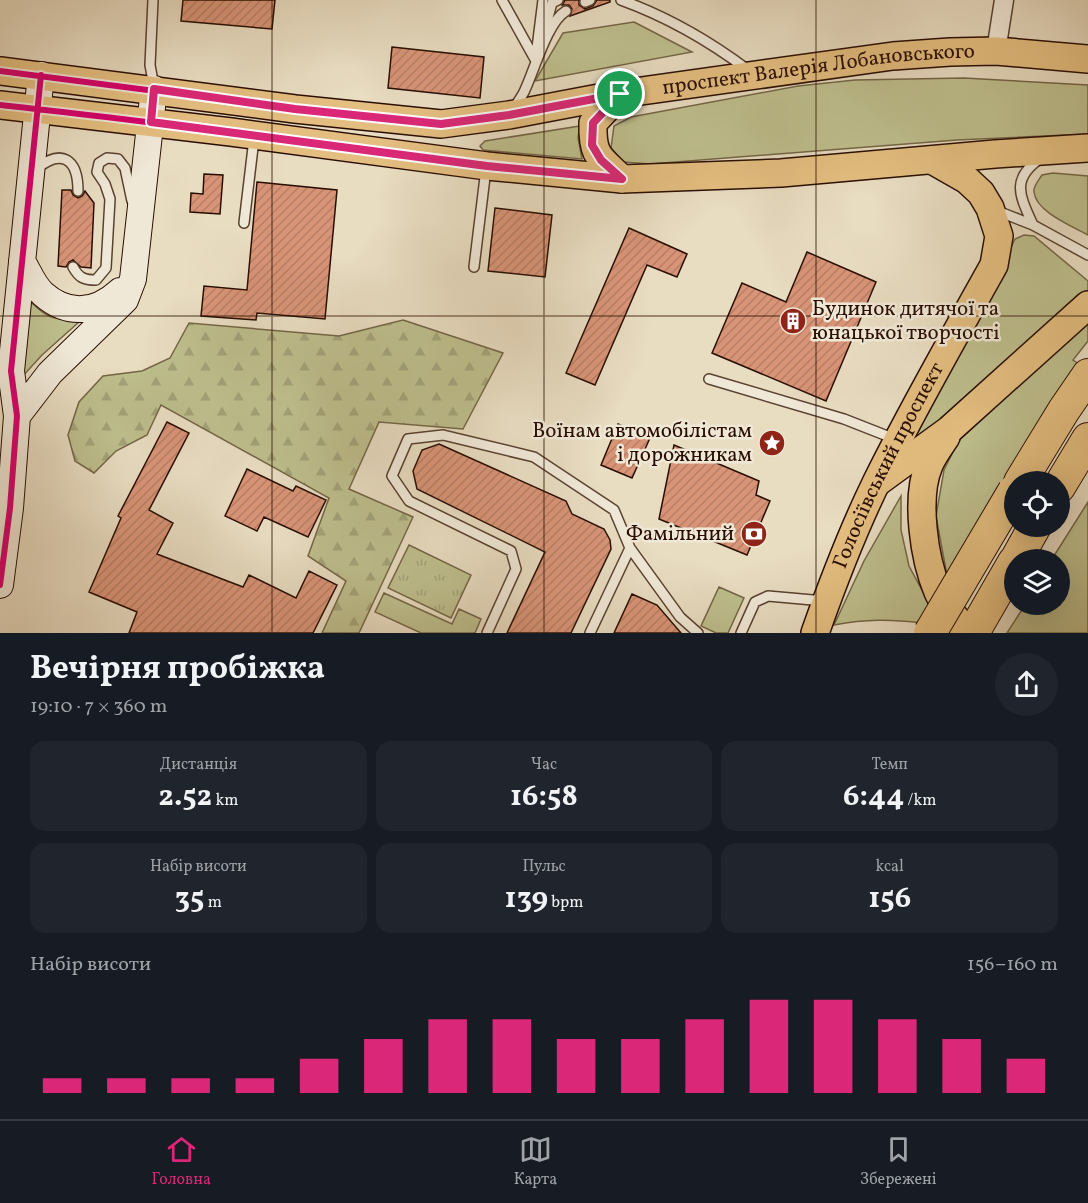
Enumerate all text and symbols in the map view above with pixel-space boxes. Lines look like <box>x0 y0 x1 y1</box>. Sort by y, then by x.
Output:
street label: проспект Валерія Лобановського <box>660 37 975 102</box>
pin <box>594 68 645 119</box>
icon: arrive <box>603 77 636 110</box>
place label: Будинок дитячої та юнацької творчості <box>812 295 1000 348</box>
building icon: Будинок дитячої та юнацької творчості <box>778 306 808 336</box>
street label: Голосіївський проспект <box>826 357 951 573</box>
place label: Воїнам автомобілістам і дорожникам <box>532 417 752 470</box>
place icon: Воїнам автомобілістам і дорожникам <box>757 428 787 458</box>
map controls <box>1004 471 1070 615</box>
button: locate <box>1004 471 1070 537</box>
bank icon: Фамільний <box>739 519 769 549</box>
place label: Фамільний <box>626 520 734 549</box>
button: layers <box>1004 549 1070 615</box>
text: Вечірня пробіжка <box>30 647 325 693</box>
button: share <box>995 653 1058 716</box>
text: 19:10 · 7 × 360 m <box>30 693 167 721</box>
text: Дистанція <box>160 754 237 776</box>
text: Час <box>531 754 557 776</box>
text: Темп <box>872 754 908 776</box>
text: 2.52 <box>158 776 212 818</box>
text: 16:58 <box>510 776 578 818</box>
text: 6:44 <box>843 776 904 818</box>
text: km <box>212 790 238 812</box>
text: /km <box>904 790 936 812</box>
text: Набір висоти <box>150 856 247 878</box>
text: Пульс <box>522 856 566 878</box>
text: kcal <box>875 856 904 878</box>
text: 35 <box>175 878 205 920</box>
text: 139 <box>505 878 548 920</box>
text: 156 <box>868 878 911 920</box>
text: m <box>205 892 222 914</box>
text: bpm <box>548 892 583 914</box>
text: Набір висоти <box>30 951 151 979</box>
text: 156–160 m <box>967 951 1058 979</box>
tab: Головна <box>151 1133 211 1191</box>
tab: Карта <box>514 1133 557 1191</box>
tab: Збережені <box>860 1133 937 1191</box>

